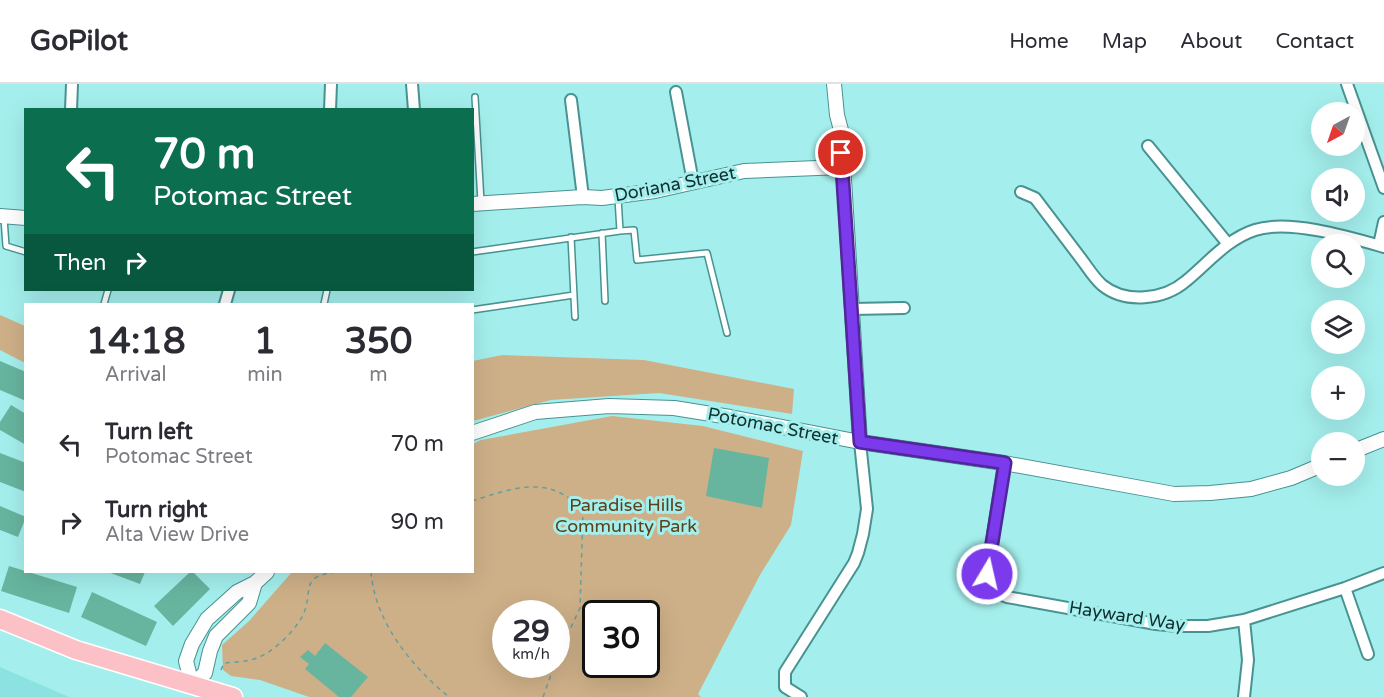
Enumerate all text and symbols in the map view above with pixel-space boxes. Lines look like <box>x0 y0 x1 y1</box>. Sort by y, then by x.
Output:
text: GoPilot <box>30 24 128 58</box>
text: Home <box>1009 29 1069 54</box>
text: Map <box>1102 29 1147 54</box>
text: About <box>1180 29 1242 54</box>
text: Contact <box>1275 29 1354 54</box>
north arrow <box>1311 102 1365 156</box>
map controls <box>1311 102 1365 486</box>
pin <box>815 127 866 178</box>
text: 70 m <box>153 129 255 180</box>
icon: left <box>54 132 132 210</box>
icon: arrive <box>824 136 857 169</box>
street label: Doriana Street <box>613 161 737 207</box>
button: sound <box>1311 168 1365 222</box>
text: Potomac Street <box>153 180 352 213</box>
button: search <box>1311 234 1365 288</box>
icon: right <box>119 246 152 279</box>
text: Then <box>54 250 107 276</box>
button: layers <box>1311 300 1365 354</box>
text: 14:18 <box>86 320 186 363</box>
text: 1 <box>254 320 276 363</box>
text: 350 <box>344 320 412 363</box>
text: Arrival <box>105 363 167 387</box>
text: min <box>247 363 283 387</box>
text: m <box>369 363 388 387</box>
button: + <box>1311 366 1365 420</box>
street label: Potomac Street <box>706 403 840 449</box>
text: Turn left <box>105 419 193 445</box>
icon: left <box>54 428 87 461</box>
text: 70 m <box>390 431 444 457</box>
button: − <box>1311 432 1365 486</box>
text: Potomac Street <box>105 445 253 469</box>
park label: Paradise Hills Community Park <box>555 494 697 537</box>
text: Turn right <box>105 497 207 523</box>
icon: right <box>54 506 87 539</box>
text: 90 m <box>390 509 444 535</box>
text: Alta View Drive <box>105 523 249 547</box>
position arrow <box>955 542 1019 606</box>
street label: Hayward Way <box>1067 596 1187 636</box>
speed limit sign: 30 <box>582 600 660 678</box>
text: 29 <box>512 613 550 650</box>
text: km/h <box>512 645 550 663</box>

